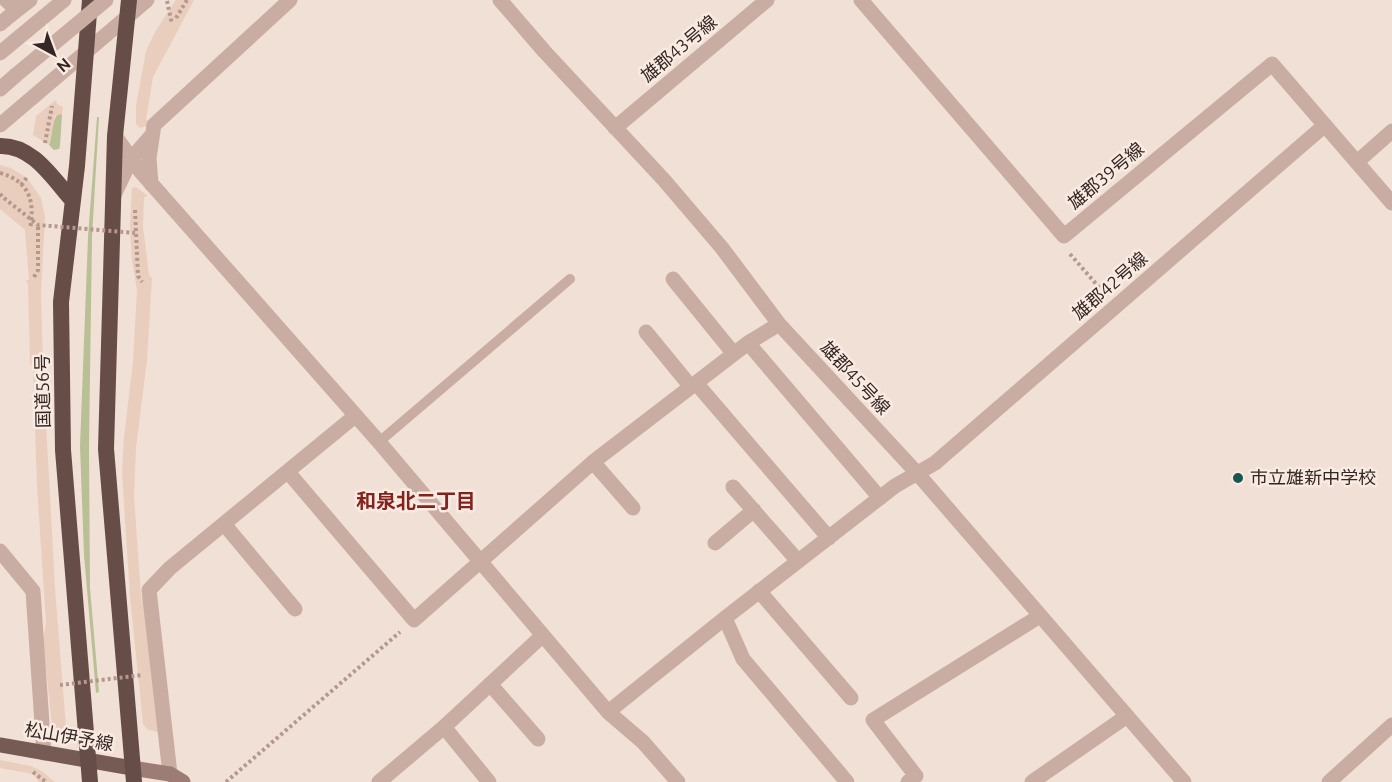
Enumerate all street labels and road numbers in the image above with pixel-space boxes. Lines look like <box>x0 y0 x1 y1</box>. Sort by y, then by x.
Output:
street label: 雄郡43号線 <box>637 11 720 86</box>
street label: 雄郡39号線 <box>1064 138 1147 213</box>
street label: 雄郡42号線 <box>1068 247 1151 323</box>
street label: 雄郡45号線 <box>817 337 895 418</box>
street label: 国道56号 <box>31 354 53 428</box>
street label: 松山伊予線 <box>23 718 115 754</box>

